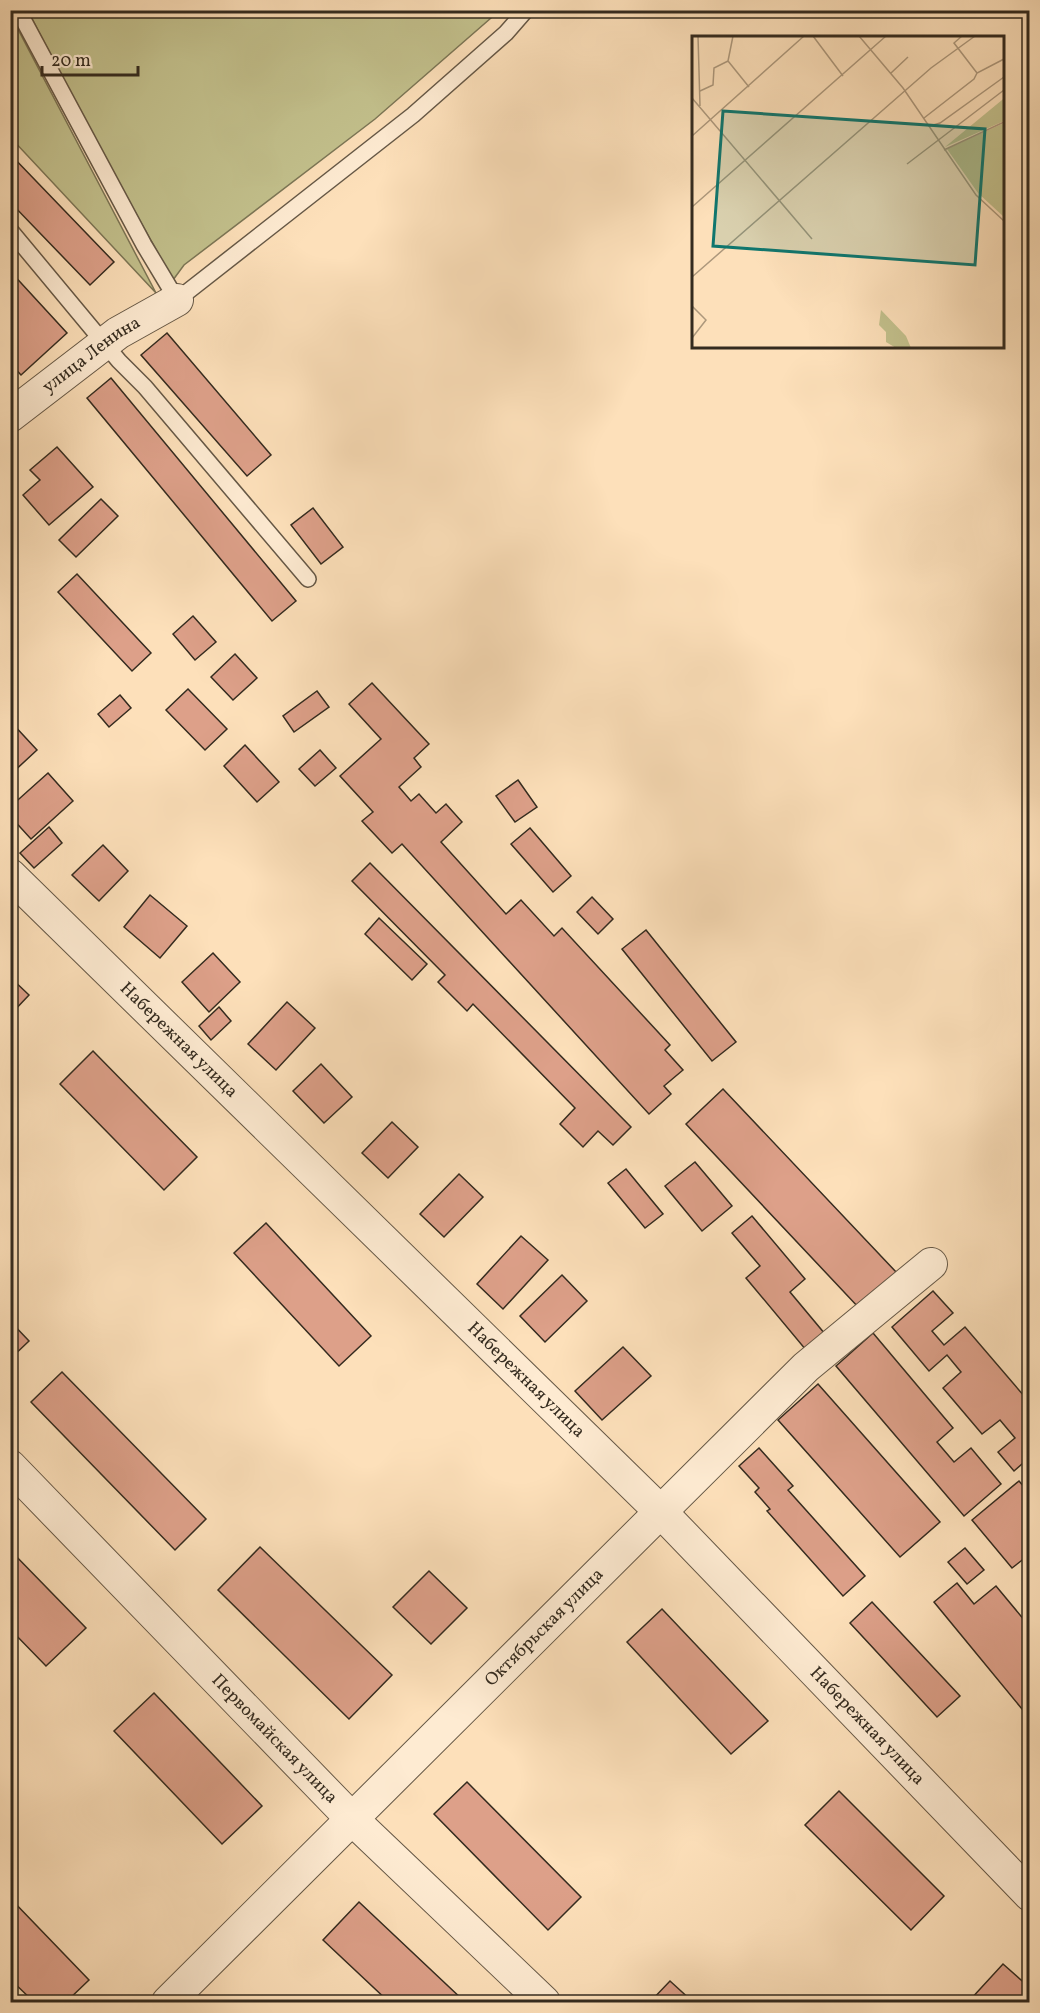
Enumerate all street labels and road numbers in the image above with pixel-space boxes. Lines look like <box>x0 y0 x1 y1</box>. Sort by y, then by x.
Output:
street label: улица Ленина <box>37 310 145 399</box>
street label: Набережная улица <box>114 976 243 1104</box>
street label: Набережная улица <box>461 1316 591 1444</box>
street label: Октябрьская улица <box>479 1562 610 1692</box>
street label: Набережная улица <box>804 1661 930 1791</box>
street label: Первомайская улица <box>206 1668 343 1809</box>

